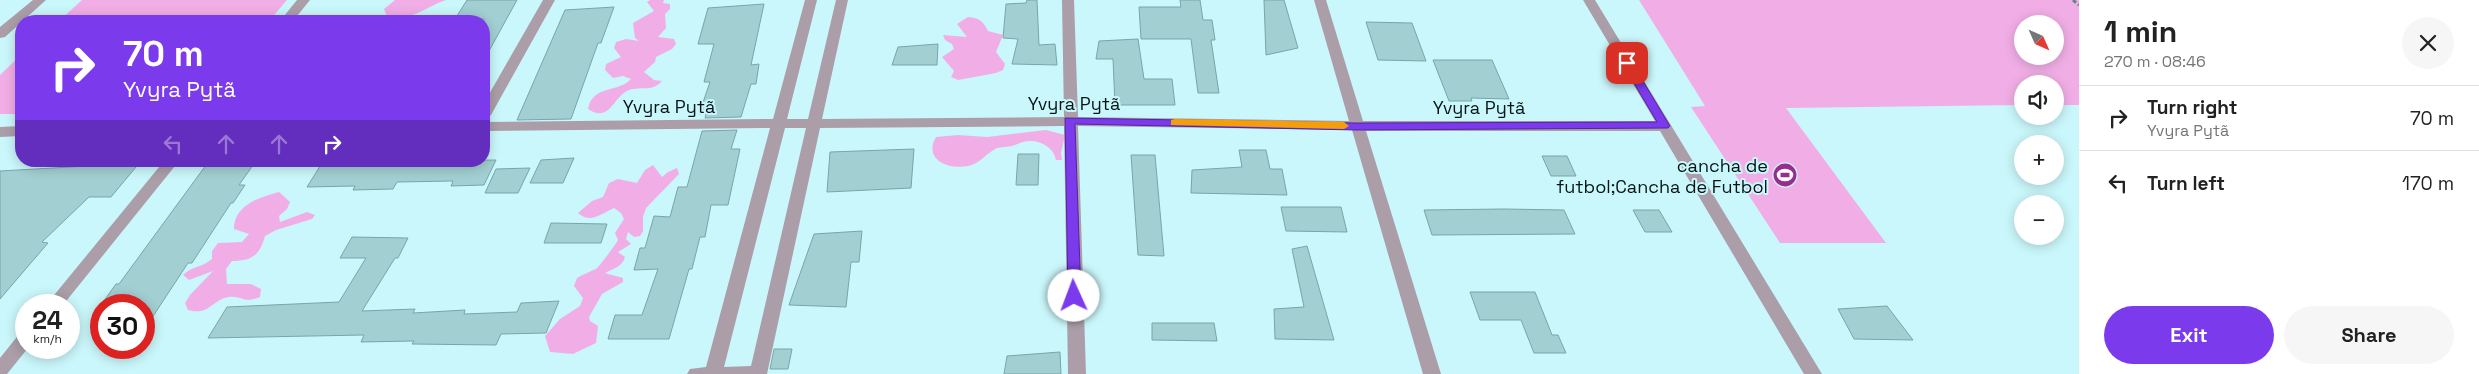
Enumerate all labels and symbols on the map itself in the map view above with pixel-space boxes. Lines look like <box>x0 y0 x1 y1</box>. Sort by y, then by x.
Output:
north arrow <box>2014 15 2064 65</box>
pin <box>1606 42 1648 84</box>
street label: Yvyra Pytã <box>1028 92 1120 115</box>
street label: Yvyra Pytã <box>623 95 715 118</box>
street label: Yvyra Pytã <box>1433 96 1525 119</box>
place label: cancha de futbol;Cancha de Futbol <box>1556 154 1768 198</box>
sports icon: cancha de futbol;Cancha de Futbol <box>1772 162 1798 188</box>
position arrow <box>1047 269 1099 321</box>
speed limit sign: 30 <box>90 294 155 359</box>

